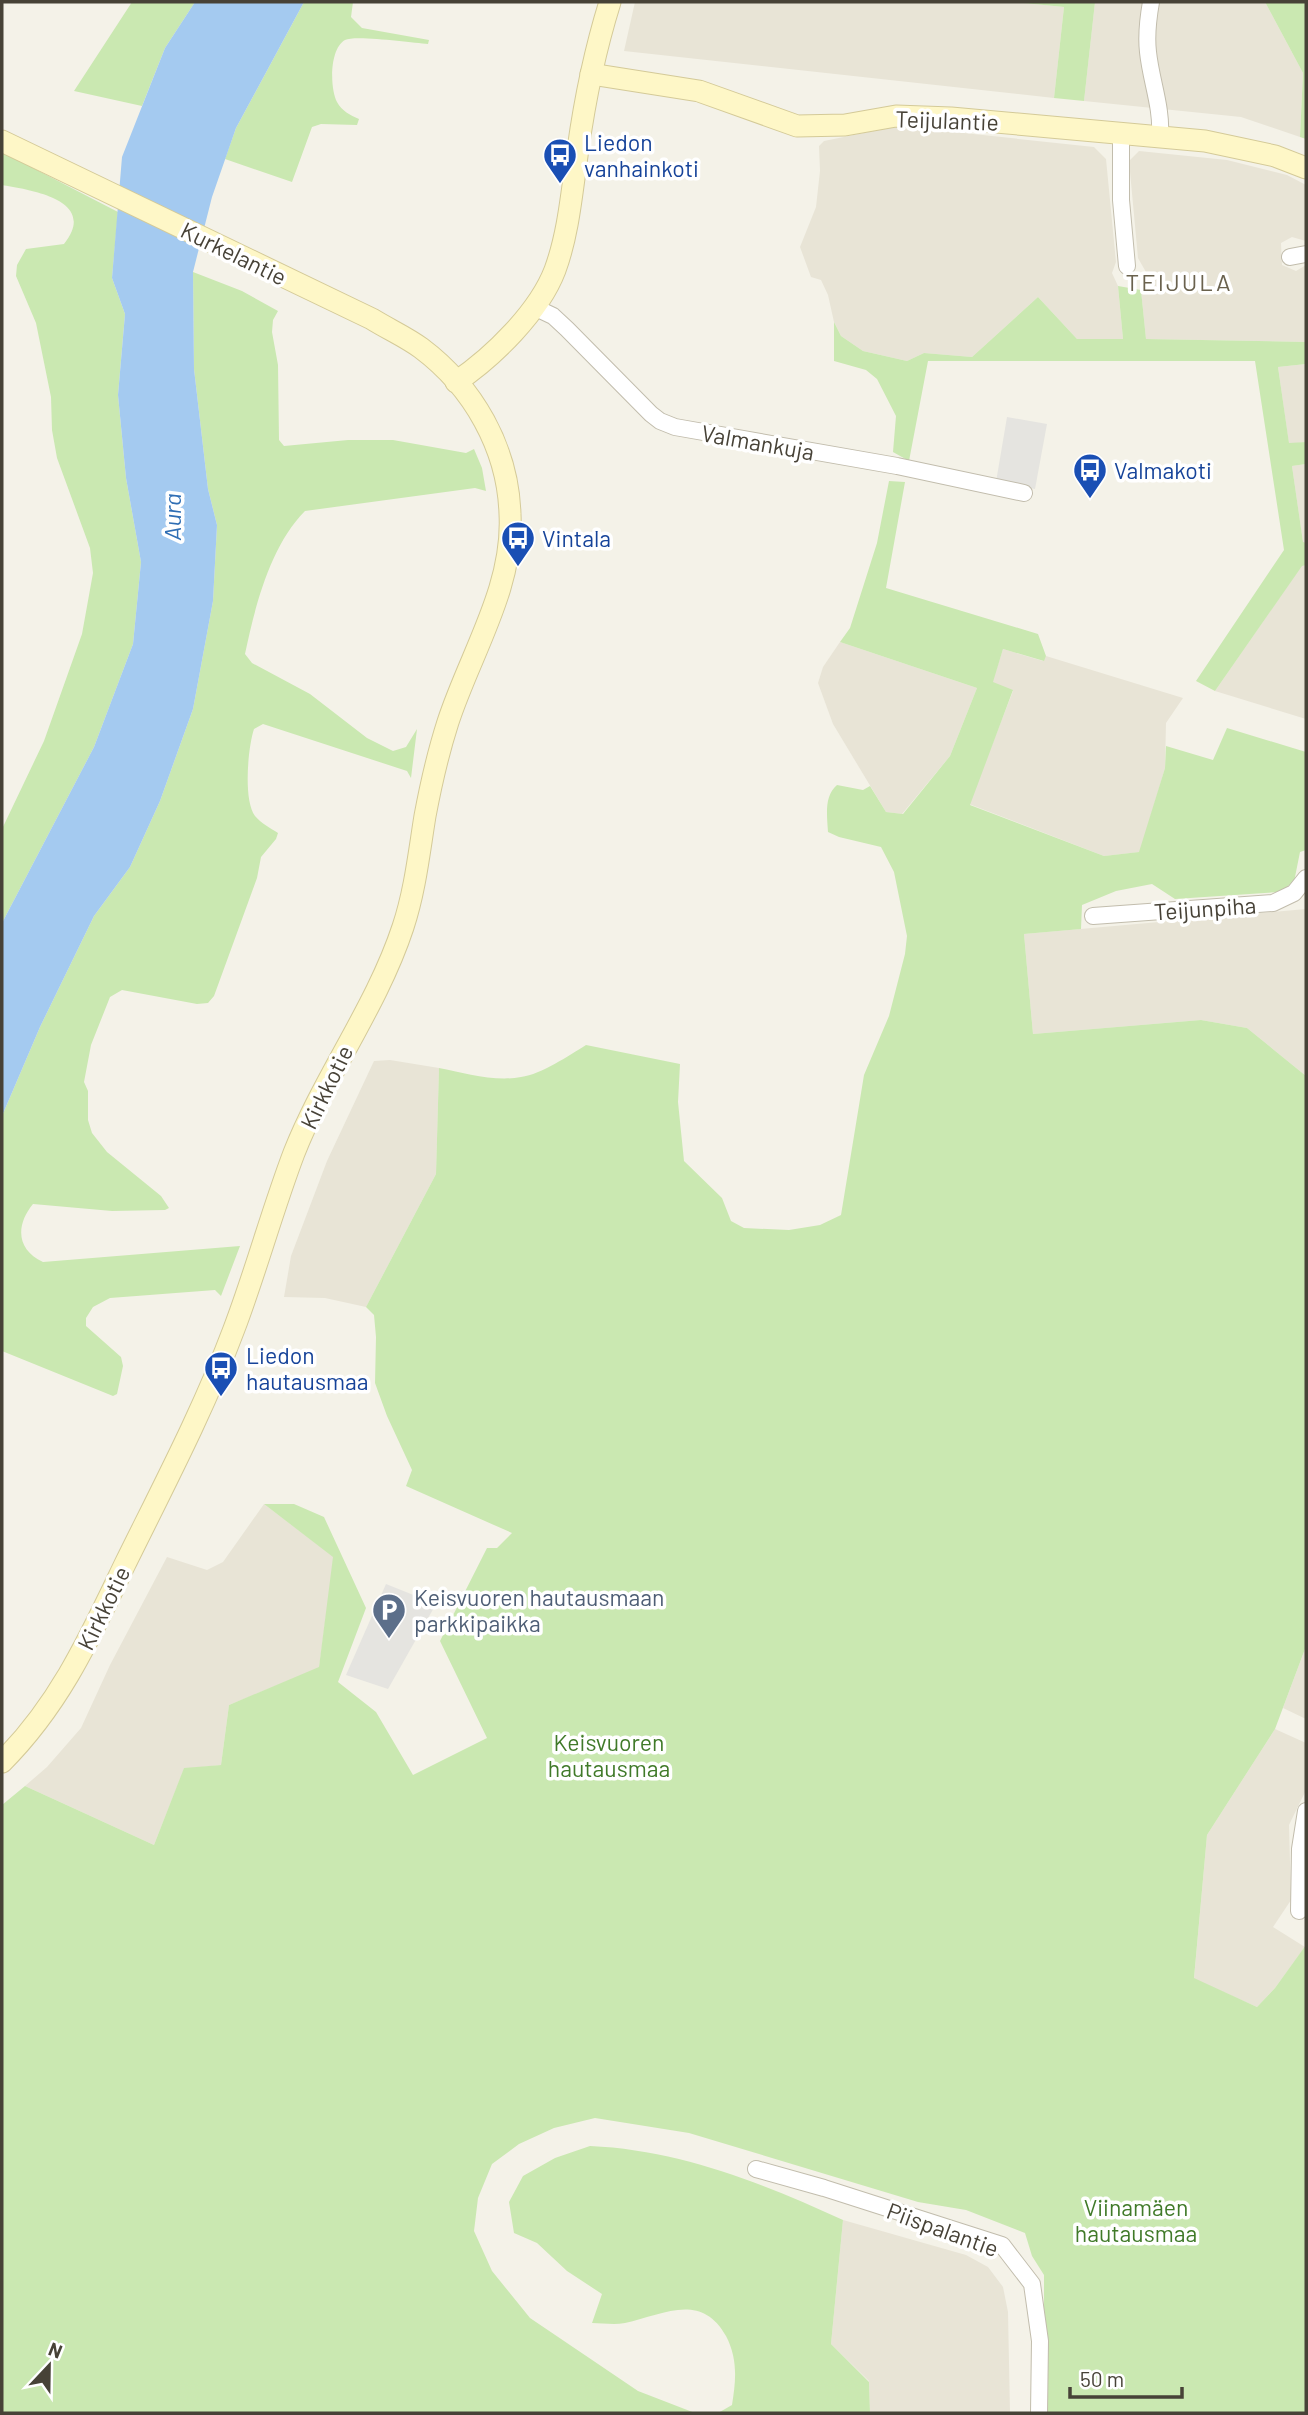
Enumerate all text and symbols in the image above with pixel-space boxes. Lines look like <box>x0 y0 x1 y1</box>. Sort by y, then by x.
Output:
street label: Teijulantie <box>895 104 999 136</box>
place label: Liedon vanhainkoti <box>584 128 699 182</box>
bus stop icon: Liedon vanhainkoti <box>541 136 579 185</box>
street label: Kurkelantie <box>177 215 291 291</box>
district label: TEIJULA <box>1126 267 1233 296</box>
street label: Valmankuja <box>699 418 817 466</box>
bus stop icon: Valmakoti <box>1071 451 1109 500</box>
place label: Valmakoti <box>1114 456 1212 484</box>
water label: Aura <box>157 493 186 541</box>
bus stop icon: Vintala <box>499 519 537 568</box>
place label: Vintala <box>542 524 611 552</box>
street label: Teijunpiha <box>1153 890 1257 926</box>
street label: Kirkkotie <box>294 1041 358 1133</box>
place label: Liedon hautausmaa <box>246 1341 369 1395</box>
bus stop icon: Liedon hautausmaa <box>202 1349 240 1398</box>
street label: Kirkkotie <box>71 1562 135 1654</box>
place label: Keisvuoren hautausmaan parkkipaikka <box>414 1583 664 1637</box>
parking icon: Keisvuoren hautausmaan parkkipaikka <box>370 1591 408 1640</box>
park label: Keisvuoren hautausmaa <box>548 1728 670 1782</box>
park label: Viinamäen hautausmaa <box>1075 2193 1197 2247</box>
street label: Piispalantie <box>883 2196 1003 2262</box>
north arrow <box>14 2331 84 2401</box>
text: N <box>45 2337 66 2363</box>
scale bar <box>1070 2356 1182 2400</box>
text: 50 m <box>1080 2366 1124 2391</box>

